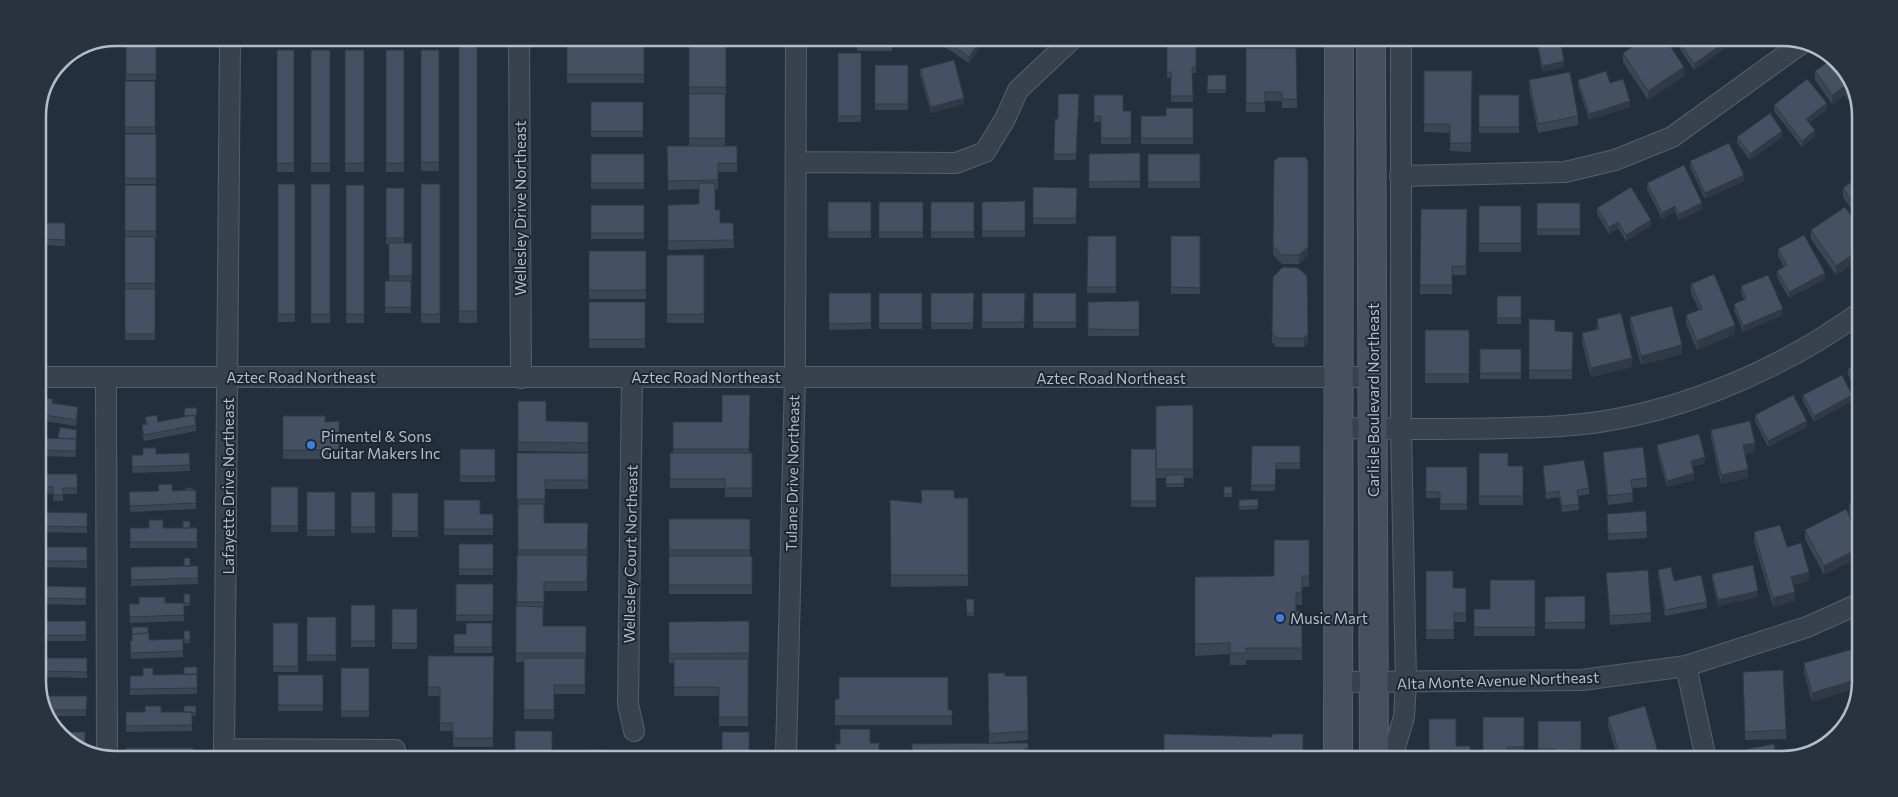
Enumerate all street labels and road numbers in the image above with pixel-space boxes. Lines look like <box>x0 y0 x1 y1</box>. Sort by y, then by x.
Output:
street label: Wellesley Drive Northeast <box>511 120 529 296</box>
street label: Carlisle Boulevard Northeast <box>1364 303 1382 497</box>
street label: Aztec Road Northeast <box>226 368 376 386</box>
street label: Aztec Road Northeast <box>631 368 781 386</box>
street label: Aztec Road Northeast <box>1036 369 1186 387</box>
street label: Tulane Drive Northeast <box>782 395 802 551</box>
street label: Lafayette Drive Northeast <box>219 398 237 574</box>
street label: Wellesley Court Northeast <box>619 464 641 644</box>
street label: Alta Monte Avenue Northeast <box>1397 667 1599 693</box>

